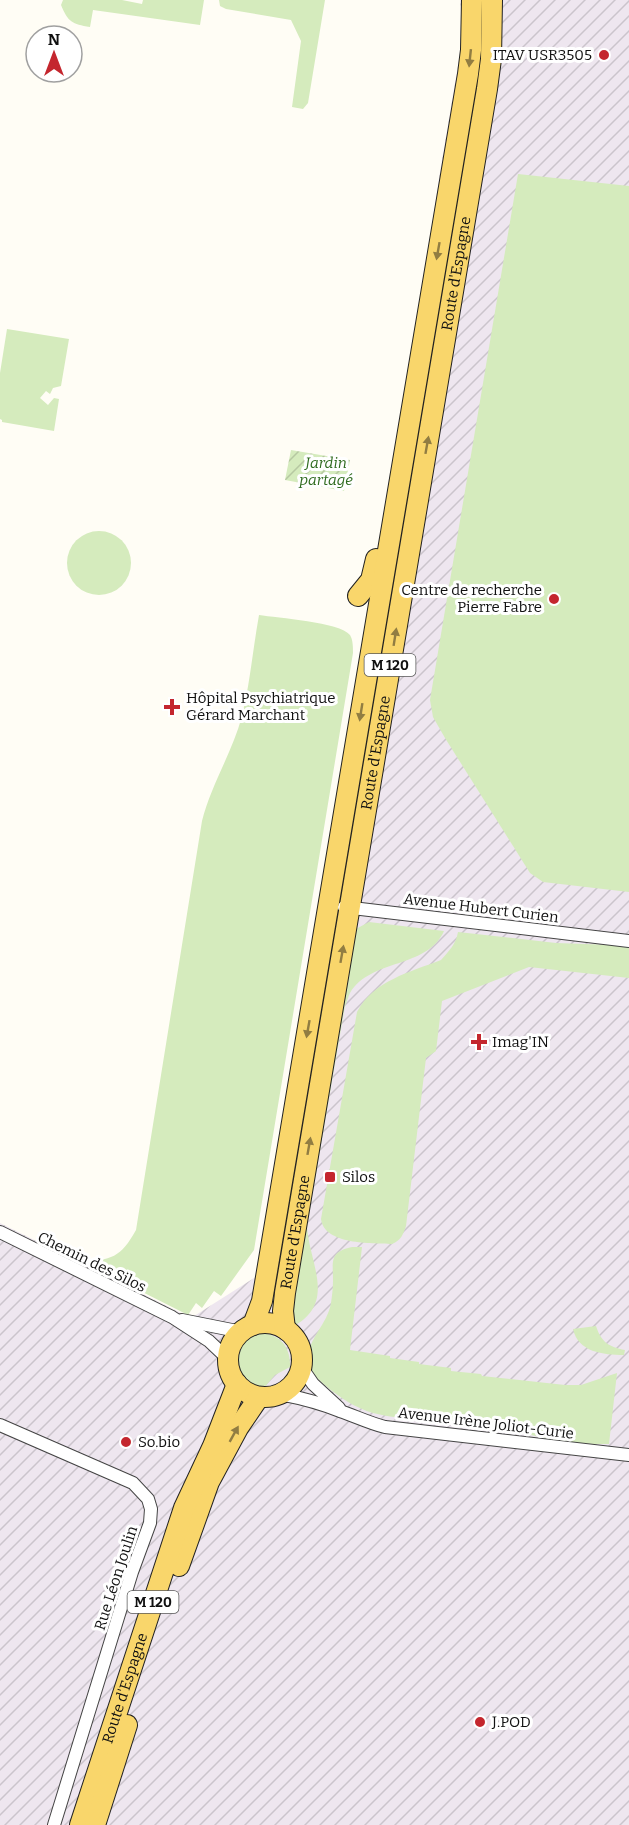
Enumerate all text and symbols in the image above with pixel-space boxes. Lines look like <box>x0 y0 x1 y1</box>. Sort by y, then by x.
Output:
north arrow <box>24 24 84 84</box>
text: N <box>48 30 60 49</box>
place label: ITAV USR3505 <box>493 46 592 64</box>
marker: ITAV USR3505 <box>597 48 611 62</box>
one-way arrow <box>465 49 475 68</box>
street label: Route d'Espagne <box>438 215 474 332</box>
one-way arrow <box>433 241 442 260</box>
one-way arrow <box>422 435 431 454</box>
park label: Jardin partagé <box>298 454 353 489</box>
place label: Centre de recherche Pierre Fabre <box>401 581 542 616</box>
marker: Centre de recherche Pierre Fabre <box>547 592 561 606</box>
one-way arrow <box>390 628 399 647</box>
road number: M 120 <box>364 654 416 676</box>
place label: Hôpital Psychiatrique Gérard Marchant <box>186 689 335 724</box>
street label: Route d'Espagne <box>357 694 394 811</box>
marker: Hôpital Psychiatrique Gérard Marchant <box>163 698 181 716</box>
one-way arrow <box>356 703 365 722</box>
street label: Avenue Hubert Curien <box>402 890 560 927</box>
one-way arrow <box>337 944 346 963</box>
one-way arrow <box>303 1020 312 1039</box>
marker: Imag'IN <box>470 1033 488 1051</box>
place label: Imag'IN <box>492 1033 549 1051</box>
one-way arrow <box>305 1137 314 1156</box>
place label: Silos <box>342 1168 375 1186</box>
marker: Silos <box>323 1170 337 1184</box>
street label: Route d'Espagne <box>277 1174 314 1290</box>
street label: Chemin des Silos <box>35 1228 149 1296</box>
street label: Avenue Irène Joliot-Curie <box>397 1403 575 1443</box>
one-way arrow <box>229 1426 239 1443</box>
place label: So.bio <box>138 1433 180 1451</box>
marker: So.bio <box>119 1435 133 1449</box>
street label: Rue Léon Joulin <box>91 1523 141 1632</box>
road number: M 120 <box>128 1591 178 1613</box>
street label: Route d'Espagne <box>98 1631 151 1746</box>
place label: J.POD <box>491 1713 531 1731</box>
marker: J.POD <box>473 1715 487 1729</box>

